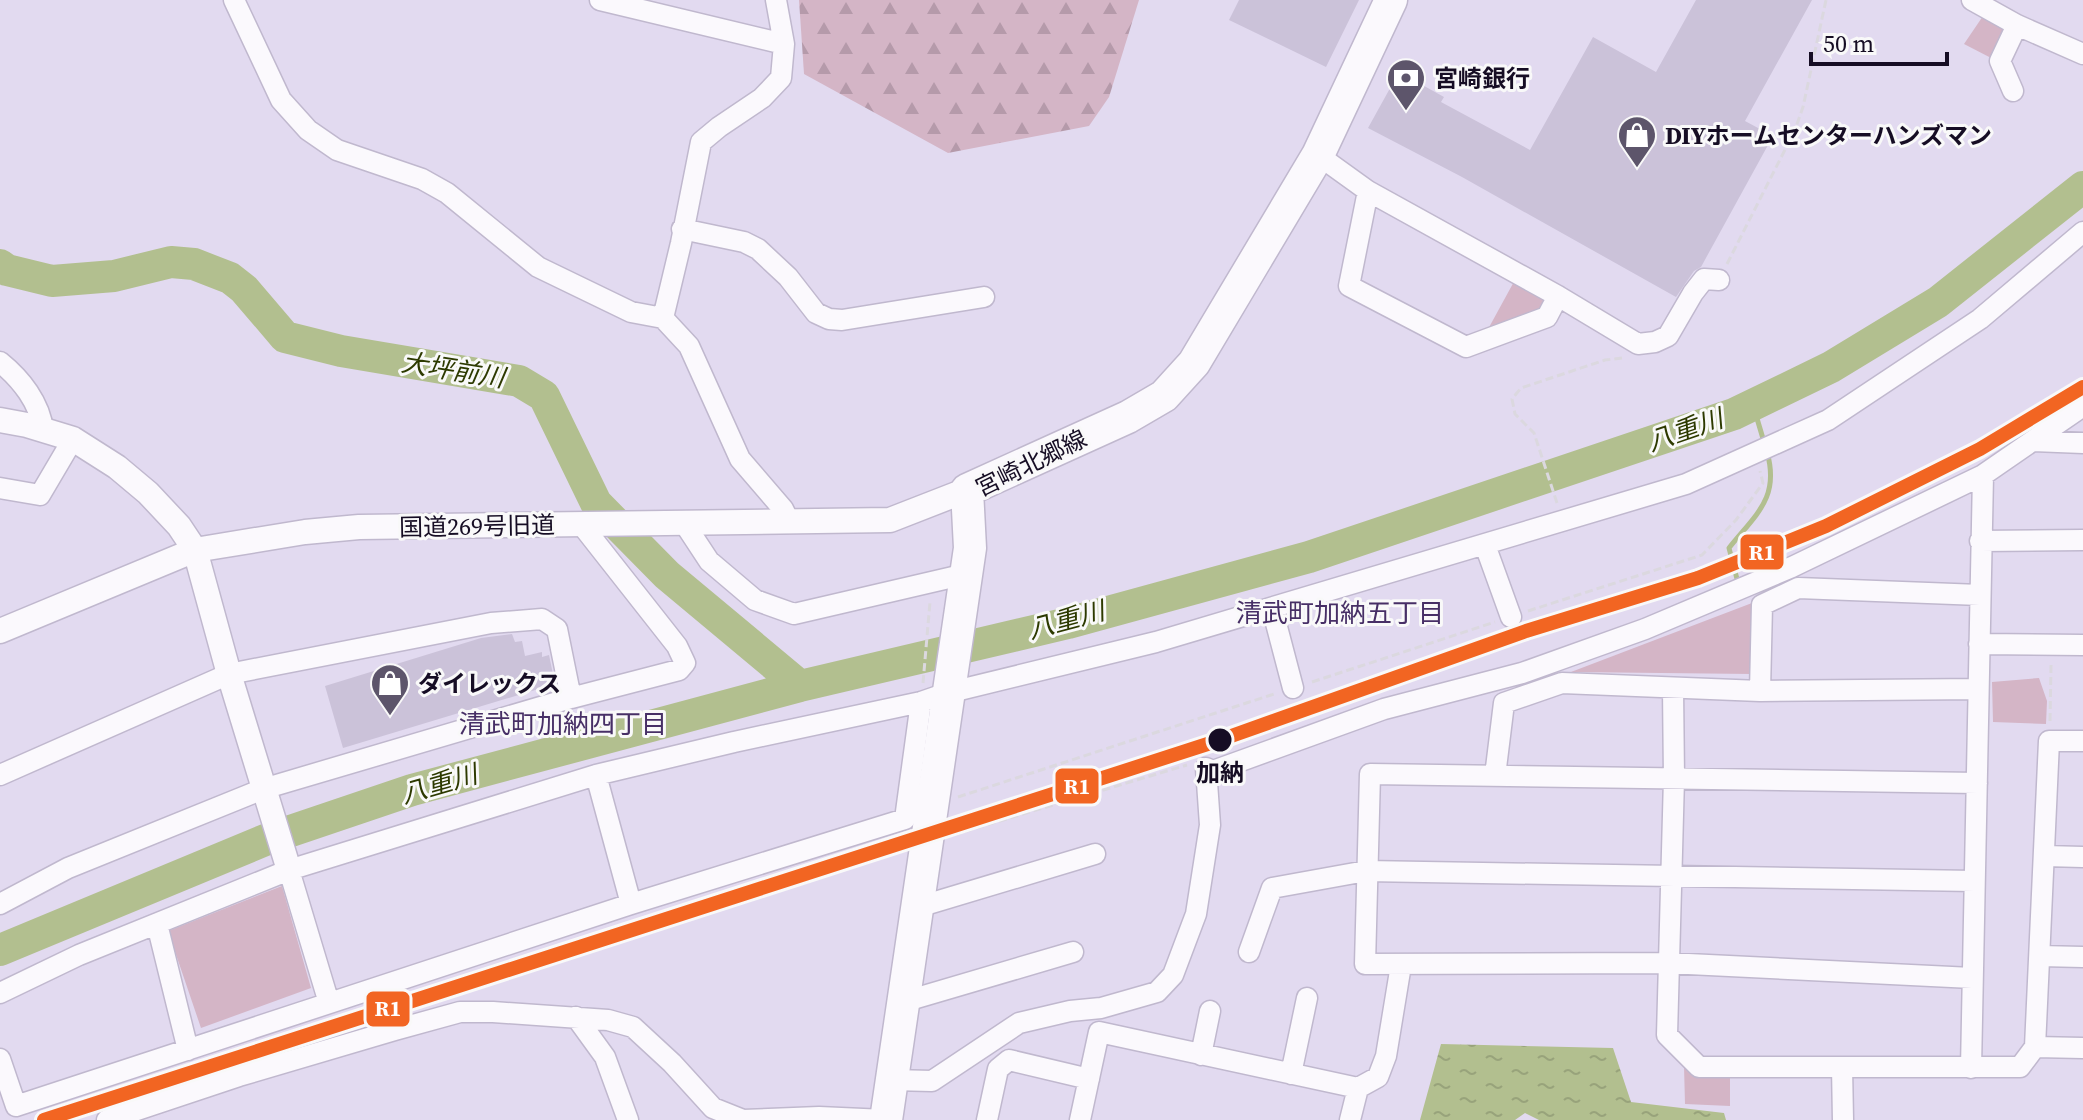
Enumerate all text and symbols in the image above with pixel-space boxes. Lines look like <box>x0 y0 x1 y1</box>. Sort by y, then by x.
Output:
scale bar <box>1811 16 1947 66</box>
text: 50 m <box>1823 27 1874 60</box>
bank icon: 宮崎銀行 <box>1385 57 1427 112</box>
place label: 宮崎銀行 <box>1434 62 1530 95</box>
shop icon: DIYホームセンターハンズマン <box>1616 114 1658 169</box>
place label: DIYホームセンターハンズマン <box>1665 119 1992 152</box>
water label: 大坪前川 <box>399 344 510 396</box>
water label: 八重川 <box>1642 399 1731 460</box>
street label: 宮崎北郷線 <box>970 422 1092 504</box>
street label: 国道269号旧道 <box>399 508 555 544</box>
line badge: R1 <box>1739 533 1785 571</box>
text: R1 <box>1749 537 1775 567</box>
water label: 八重川 <box>1024 592 1111 647</box>
district label: 清武町加納五丁目 <box>1236 595 1444 631</box>
shop icon: ダイレックス <box>369 662 411 717</box>
place label: ダイレックス <box>418 667 561 700</box>
district label: 清武町加納四丁目 <box>459 706 667 742</box>
marker: 加納 <box>1206 726 1234 754</box>
water label: 八重川 <box>397 755 484 812</box>
place label: 加納 <box>1196 756 1244 789</box>
line badge: R1 <box>1054 767 1100 805</box>
text: R1 <box>1064 771 1090 801</box>
line badge: R1 <box>365 990 411 1028</box>
text: R1 <box>375 993 401 1023</box>

